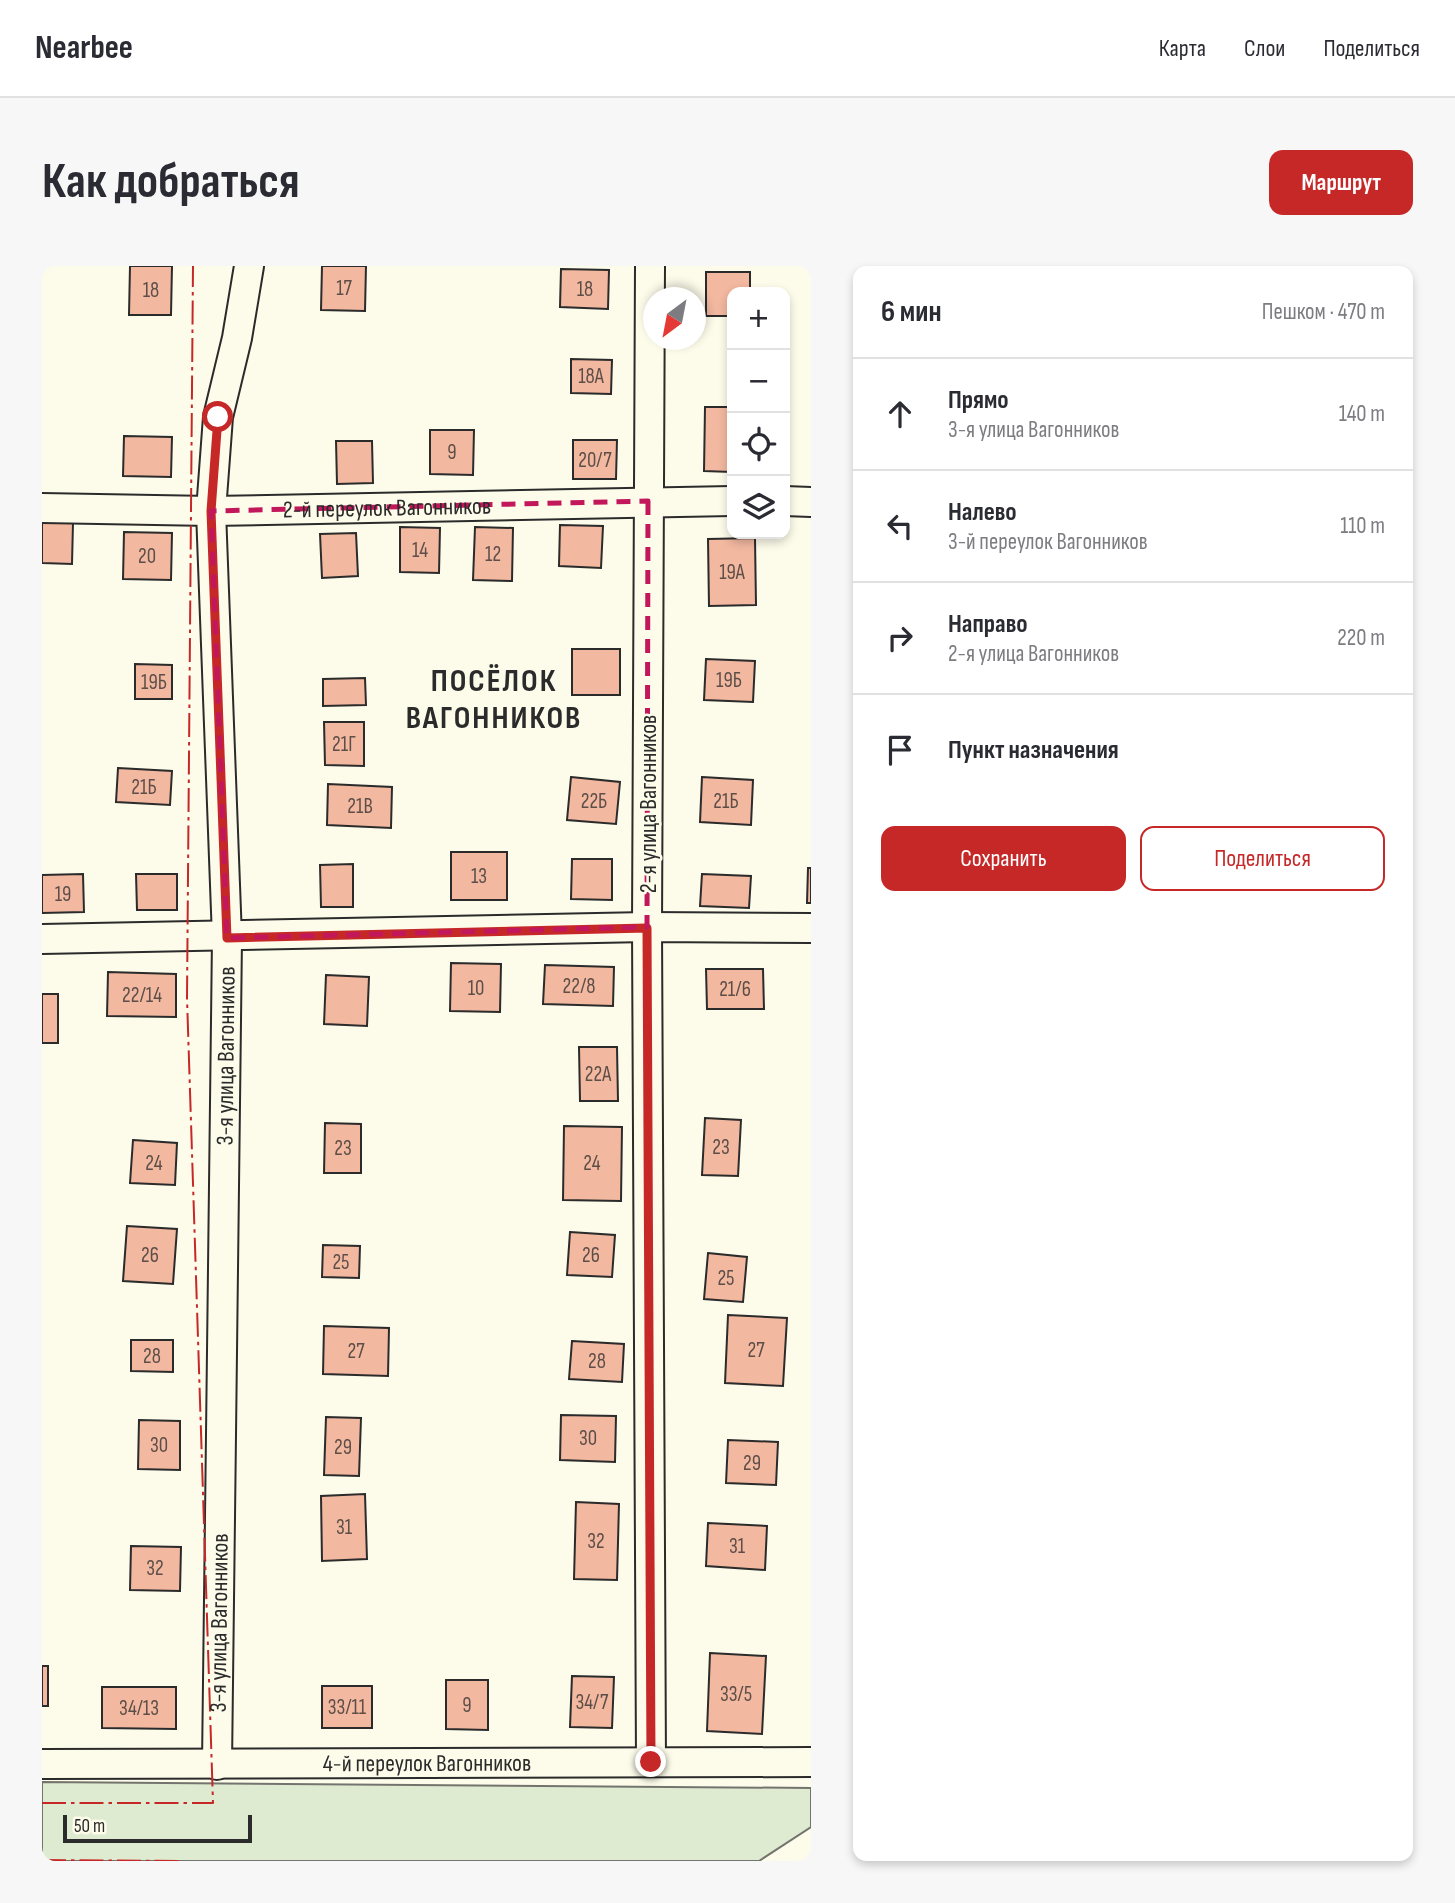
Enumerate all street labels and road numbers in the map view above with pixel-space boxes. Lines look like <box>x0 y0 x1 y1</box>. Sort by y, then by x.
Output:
street label: 2-й переулок Вагонников <box>283 492 491 525</box>
street label: 2-я улица Вагонников <box>634 715 663 893</box>
street label: 3-я улица Вагонников <box>210 966 242 1146</box>
street label: 3-я улица Вагонников <box>204 1533 235 1713</box>
street label: 4-й переулок Вагонников <box>323 1749 531 1778</box>

